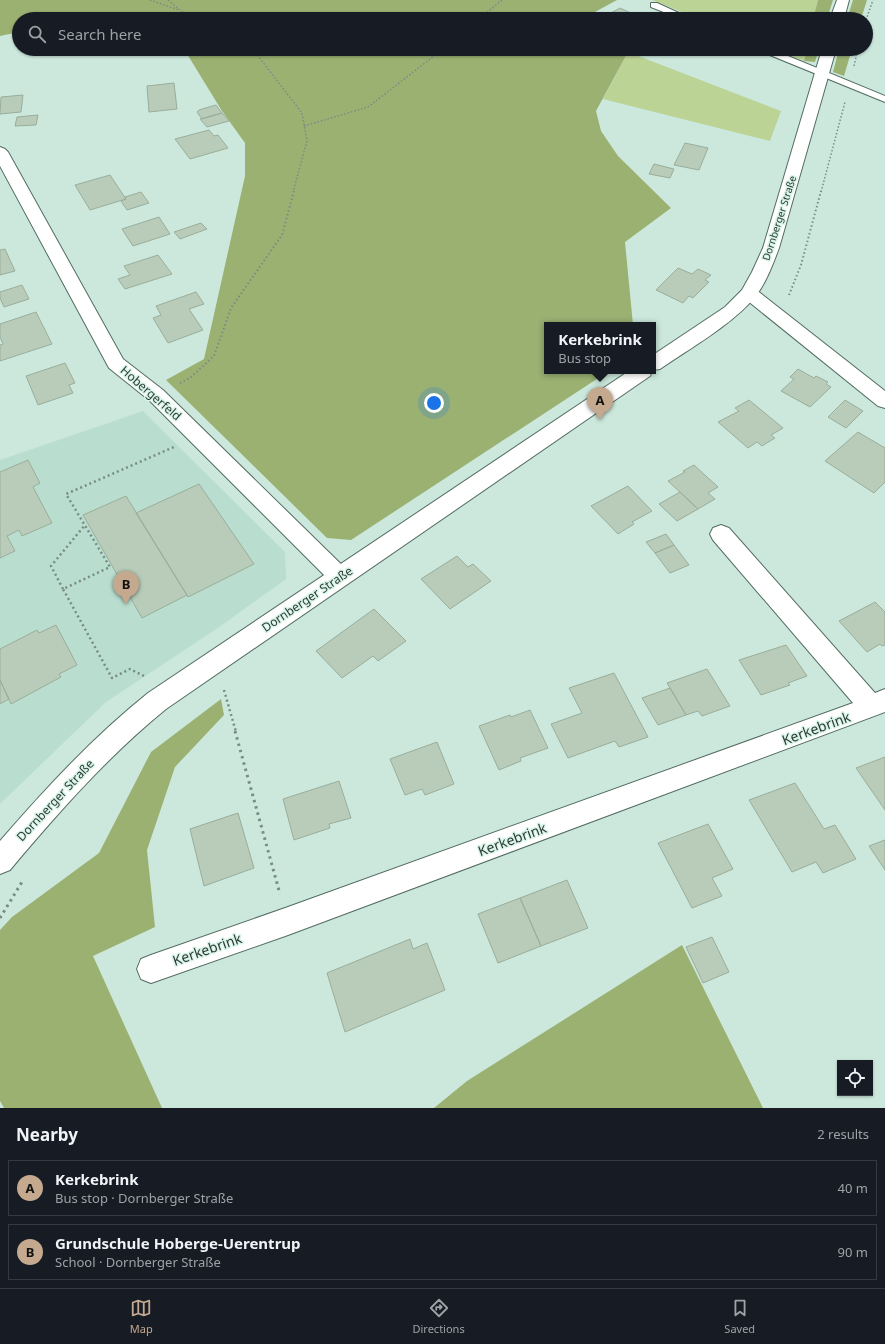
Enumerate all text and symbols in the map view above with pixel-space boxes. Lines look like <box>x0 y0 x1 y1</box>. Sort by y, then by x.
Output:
search box <box>12 12 873 56</box>
icon: search <box>26 23 48 45</box>
text: Search here <box>58 24 141 44</box>
street label: Dornberger Straße <box>759 173 799 262</box>
popup <box>544 322 656 374</box>
text: Kerkebrink <box>558 329 642 349</box>
text: Bus stop <box>558 349 611 367</box>
street label: Hobergerfeld <box>117 362 185 424</box>
pin: A <box>587 387 613 420</box>
your location <box>424 393 444 413</box>
street label: Dornberger Straße <box>258 562 356 636</box>
pin: B <box>113 571 139 604</box>
street label: Kerkebrink <box>779 707 853 749</box>
street label: Dornberger Straße <box>13 755 98 845</box>
street label: Kerkebrink <box>475 818 549 860</box>
street label: Kerkebrink <box>170 928 245 970</box>
map controls <box>837 1060 873 1096</box>
button: locate <box>837 1060 873 1096</box>
text: Nearby <box>16 1123 78 1146</box>
text: 2 results <box>817 1125 869 1143</box>
text: Kerkebrink <box>55 1169 139 1189</box>
text: A <box>26 1179 35 1197</box>
text: 40 m <box>838 1179 868 1197</box>
text: Bus stop · Dornberger Straße <box>55 1189 233 1207</box>
text: Grundschule Hoberge-Uerentrup <box>55 1233 301 1253</box>
text: B <box>26 1243 34 1261</box>
text: 90 m <box>838 1243 868 1261</box>
text: School · Dornberger Straße <box>55 1253 221 1271</box>
tab: Map <box>130 1297 153 1336</box>
tab: Directions <box>412 1297 465 1336</box>
tab: Saved <box>724 1297 755 1336</box>

